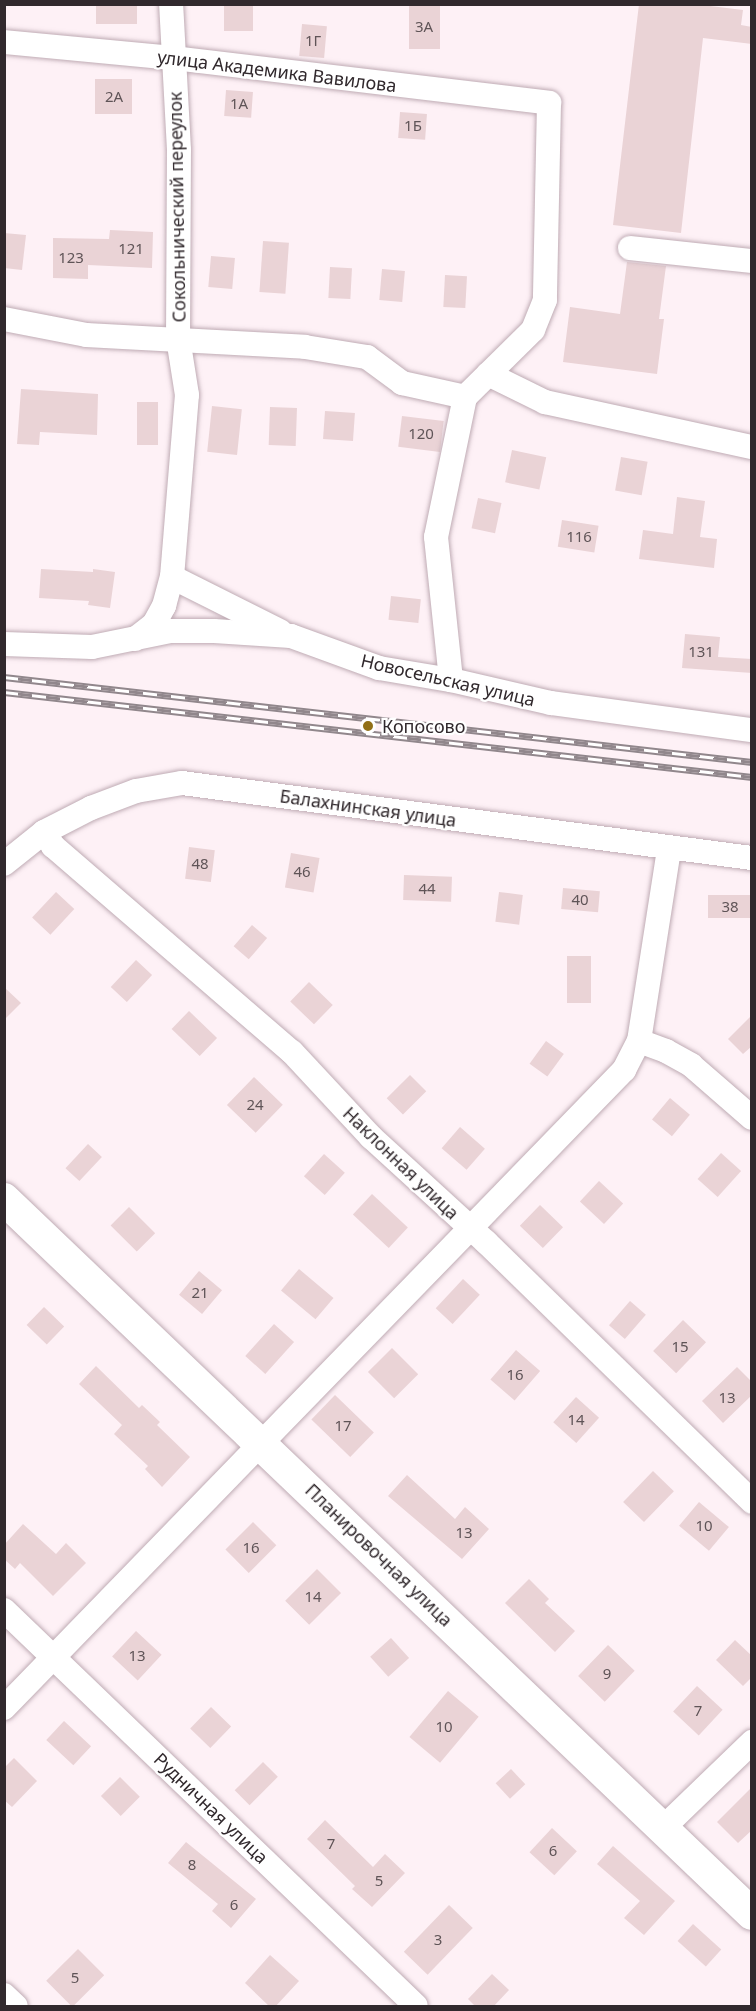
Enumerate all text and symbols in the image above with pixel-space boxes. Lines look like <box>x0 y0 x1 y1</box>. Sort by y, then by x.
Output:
house number: 3А <box>415 18 433 36</box>
house number: 1Г <box>305 32 321 50</box>
street label: улица Академика Вавилова <box>156 46 398 96</box>
house number: 2А <box>105 88 123 106</box>
street label: Сокольнический переулок <box>164 91 190 323</box>
house number: 1А <box>230 95 248 113</box>
house number: 1Б <box>404 117 422 135</box>
house number: 121 <box>118 240 144 258</box>
house number: 123 <box>58 249 84 267</box>
house number: 120 <box>408 425 434 443</box>
house number: 116 <box>566 528 592 546</box>
house number: 131 <box>688 643 714 661</box>
street label: Новосельская улица <box>359 649 537 711</box>
place label: Копосово <box>382 715 465 737</box>
marker: Копосово <box>359 717 377 735</box>
street label: Балахнинская улица <box>278 785 458 831</box>
house number: 48 <box>191 855 209 873</box>
house number: 46 <box>293 863 311 881</box>
house number: 44 <box>418 880 436 898</box>
house number: 40 <box>571 891 589 909</box>
house number: 38 <box>721 898 739 916</box>
house number: 24 <box>246 1096 264 1114</box>
street label: Наклонная улица <box>339 1102 463 1224</box>
house number: 21 <box>191 1284 209 1302</box>
house number: 15 <box>671 1338 689 1356</box>
house number: 16 <box>506 1366 524 1384</box>
house number: 13 <box>718 1389 736 1407</box>
house number: 14 <box>567 1411 585 1429</box>
house number: 17 <box>334 1417 352 1435</box>
street label: Планировочная улица <box>301 1479 457 1631</box>
house number: 10 <box>695 1517 713 1535</box>
house number: 13 <box>455 1524 473 1542</box>
house number: 16 <box>242 1539 260 1557</box>
house number: 14 <box>304 1588 322 1606</box>
house number: 13 <box>128 1647 146 1665</box>
house number: 9 <box>603 1665 611 1683</box>
house number: 7 <box>694 1702 702 1720</box>
house number: 10 <box>435 1718 453 1736</box>
street label: Рудничная улица <box>150 1748 272 1868</box>
house number: 7 <box>327 1835 335 1853</box>
house number: 6 <box>549 1842 557 1860</box>
house number: 8 <box>188 1856 196 1874</box>
house number: 5 <box>375 1872 383 1890</box>
house number: 6 <box>230 1896 238 1914</box>
house number: 3 <box>434 1931 442 1949</box>
house number: 5 <box>71 1969 79 1987</box>

